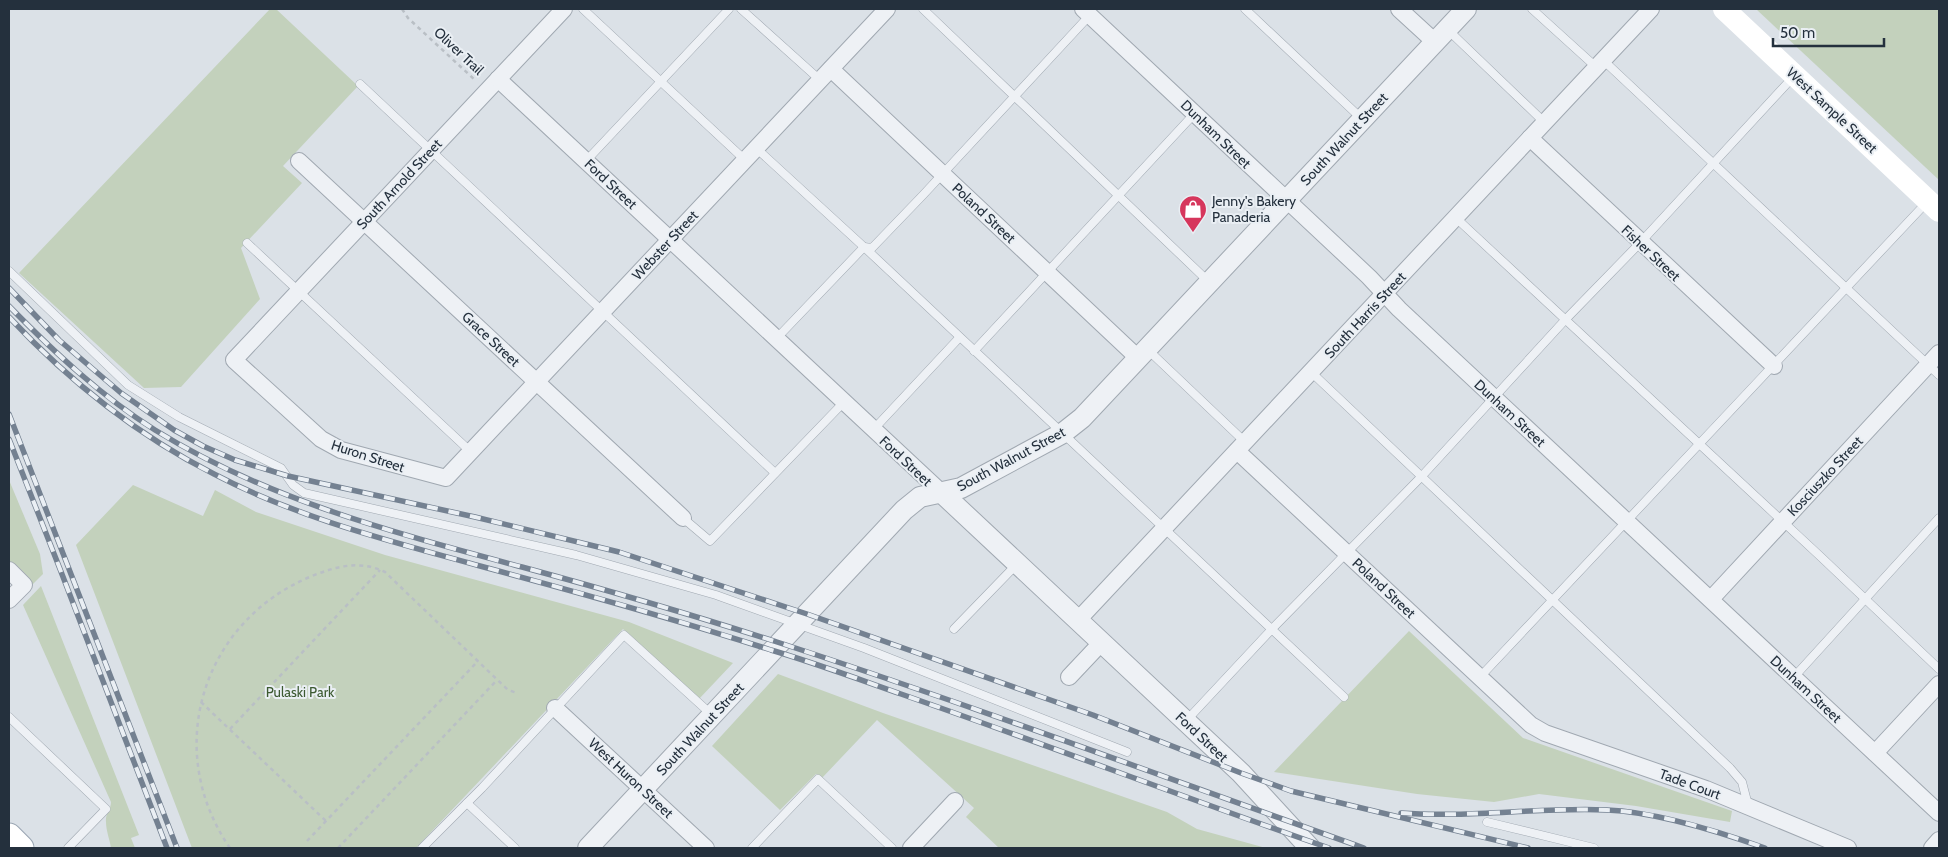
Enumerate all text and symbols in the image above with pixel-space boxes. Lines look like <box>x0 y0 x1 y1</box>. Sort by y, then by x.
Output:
scale bar <box>1773 15 1884 47</box>
street label: Oliver Trail <box>430 23 488 79</box>
text: 50 m <box>1780 24 1815 42</box>
street label: West Sample Street <box>1783 63 1882 157</box>
street label: South Walnut Street <box>1296 89 1392 189</box>
street label: Dunham Street <box>1177 96 1255 172</box>
street label: South Arnold Street <box>352 135 446 233</box>
street label: Ford Street <box>581 155 641 213</box>
street label: Poland Street <box>949 179 1020 247</box>
place label: Jenny's Bakery Panaderia <box>1211 192 1296 226</box>
shop icon: Jenny's Bakery Panaderia <box>1178 194 1208 233</box>
street label: Webster Street <box>628 206 702 284</box>
street label: Fisher Street <box>1618 221 1685 285</box>
street label: South Harris Street <box>1320 268 1410 362</box>
street label: Grace Street <box>458 308 524 371</box>
street label: Dunham Street <box>1471 375 1550 451</box>
street label: South Walnut Street <box>954 423 1069 495</box>
street label: Ford Street <box>876 432 936 490</box>
street label: Kosciuszko Street <box>1783 432 1867 520</box>
street label: Huron Street <box>329 436 407 476</box>
street label: Poland Street <box>1349 554 1420 622</box>
street label: Dunham Street <box>1767 651 1846 727</box>
street label: South Walnut Street <box>652 679 748 779</box>
park label: Pulaski Park <box>266 683 335 701</box>
street label: Ford Street <box>1172 708 1232 766</box>
street label: West Huron Street <box>585 734 677 822</box>
street label: Tade Court <box>1657 765 1723 804</box>

